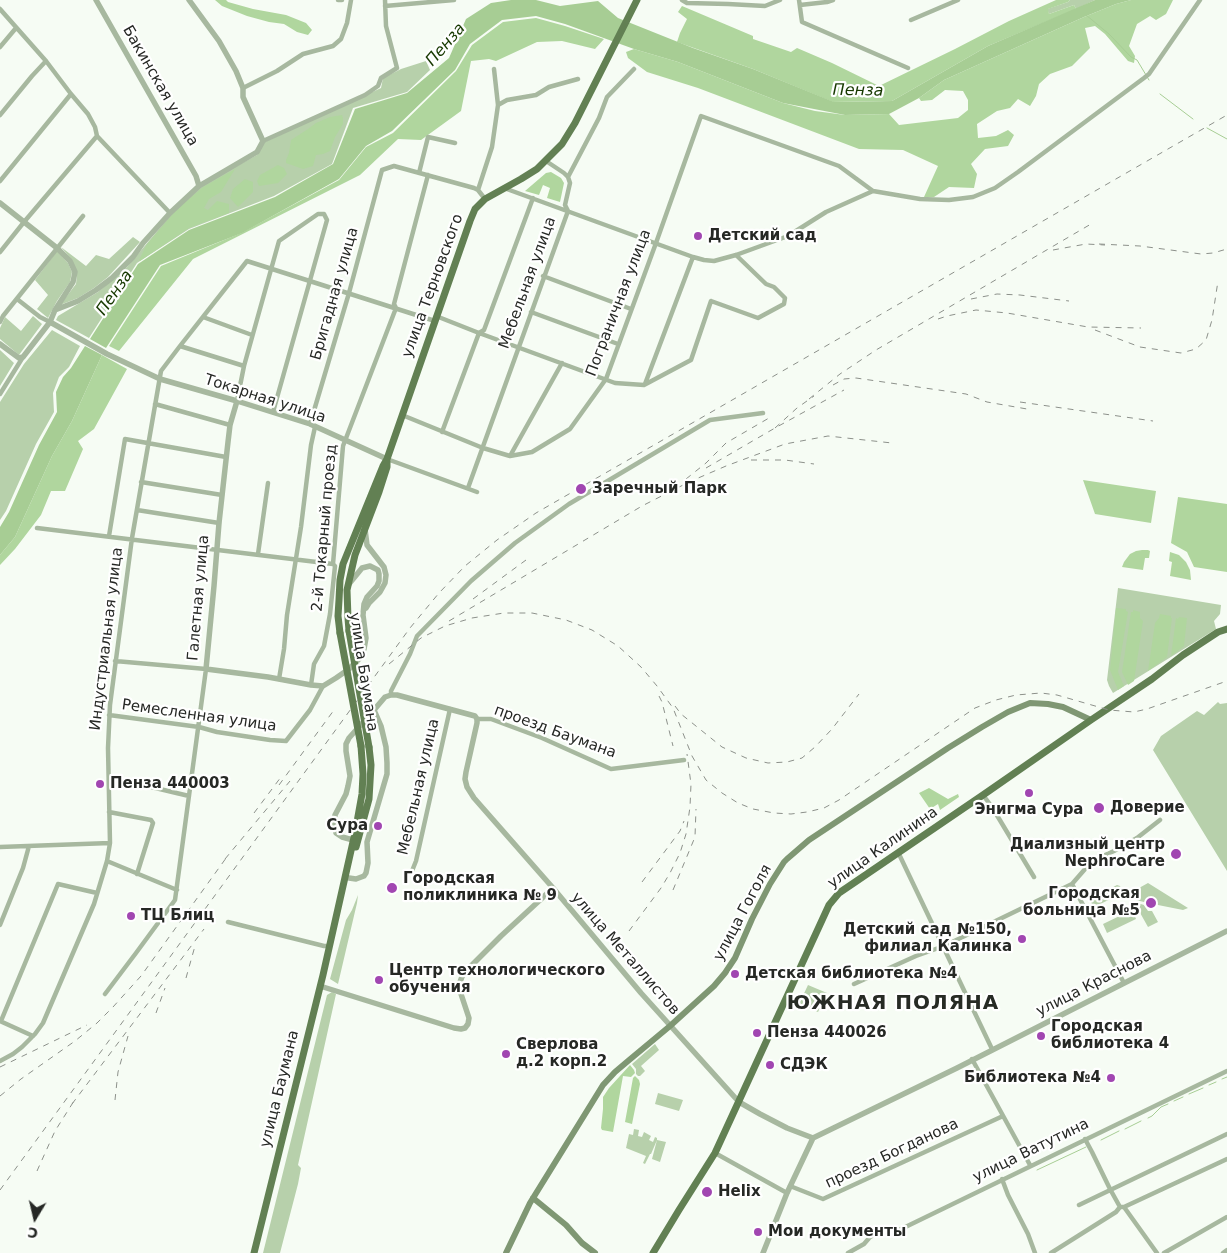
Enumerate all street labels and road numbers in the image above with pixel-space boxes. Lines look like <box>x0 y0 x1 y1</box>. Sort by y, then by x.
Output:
street label: Бакинская улица <box>118 23 202 149</box>
street label: улица Терновского <box>399 212 467 360</box>
street label: Мебельная улица <box>496 214 560 352</box>
street label: Бригадная улица <box>307 225 363 363</box>
street label: Пограничная улица <box>583 227 655 379</box>
street label: Токарная улица <box>202 371 328 427</box>
street label: 2-й Токарный проезд <box>309 444 341 612</box>
street label: Галетная улица <box>185 534 213 662</box>
street label: Индустриальная улица <box>87 546 127 732</box>
street label: улица Баумана <box>345 611 381 733</box>
street label: Ремесленная улица <box>120 696 278 736</box>
street label: проезд Баумана <box>491 702 619 762</box>
street label: Мебельная улица <box>395 717 443 857</box>
street label: улица Калинина <box>825 803 941 893</box>
street label: улица Гоголя <box>710 862 776 964</box>
street label: улица Металлистов <box>567 889 683 1019</box>
street label: улица Краснова <box>1033 947 1155 1021</box>
street label: улица Баумана <box>257 1028 303 1150</box>
street label: проезд Богданова <box>823 1115 961 1193</box>
street label: улица Ватутина <box>970 1115 1092 1187</box>

